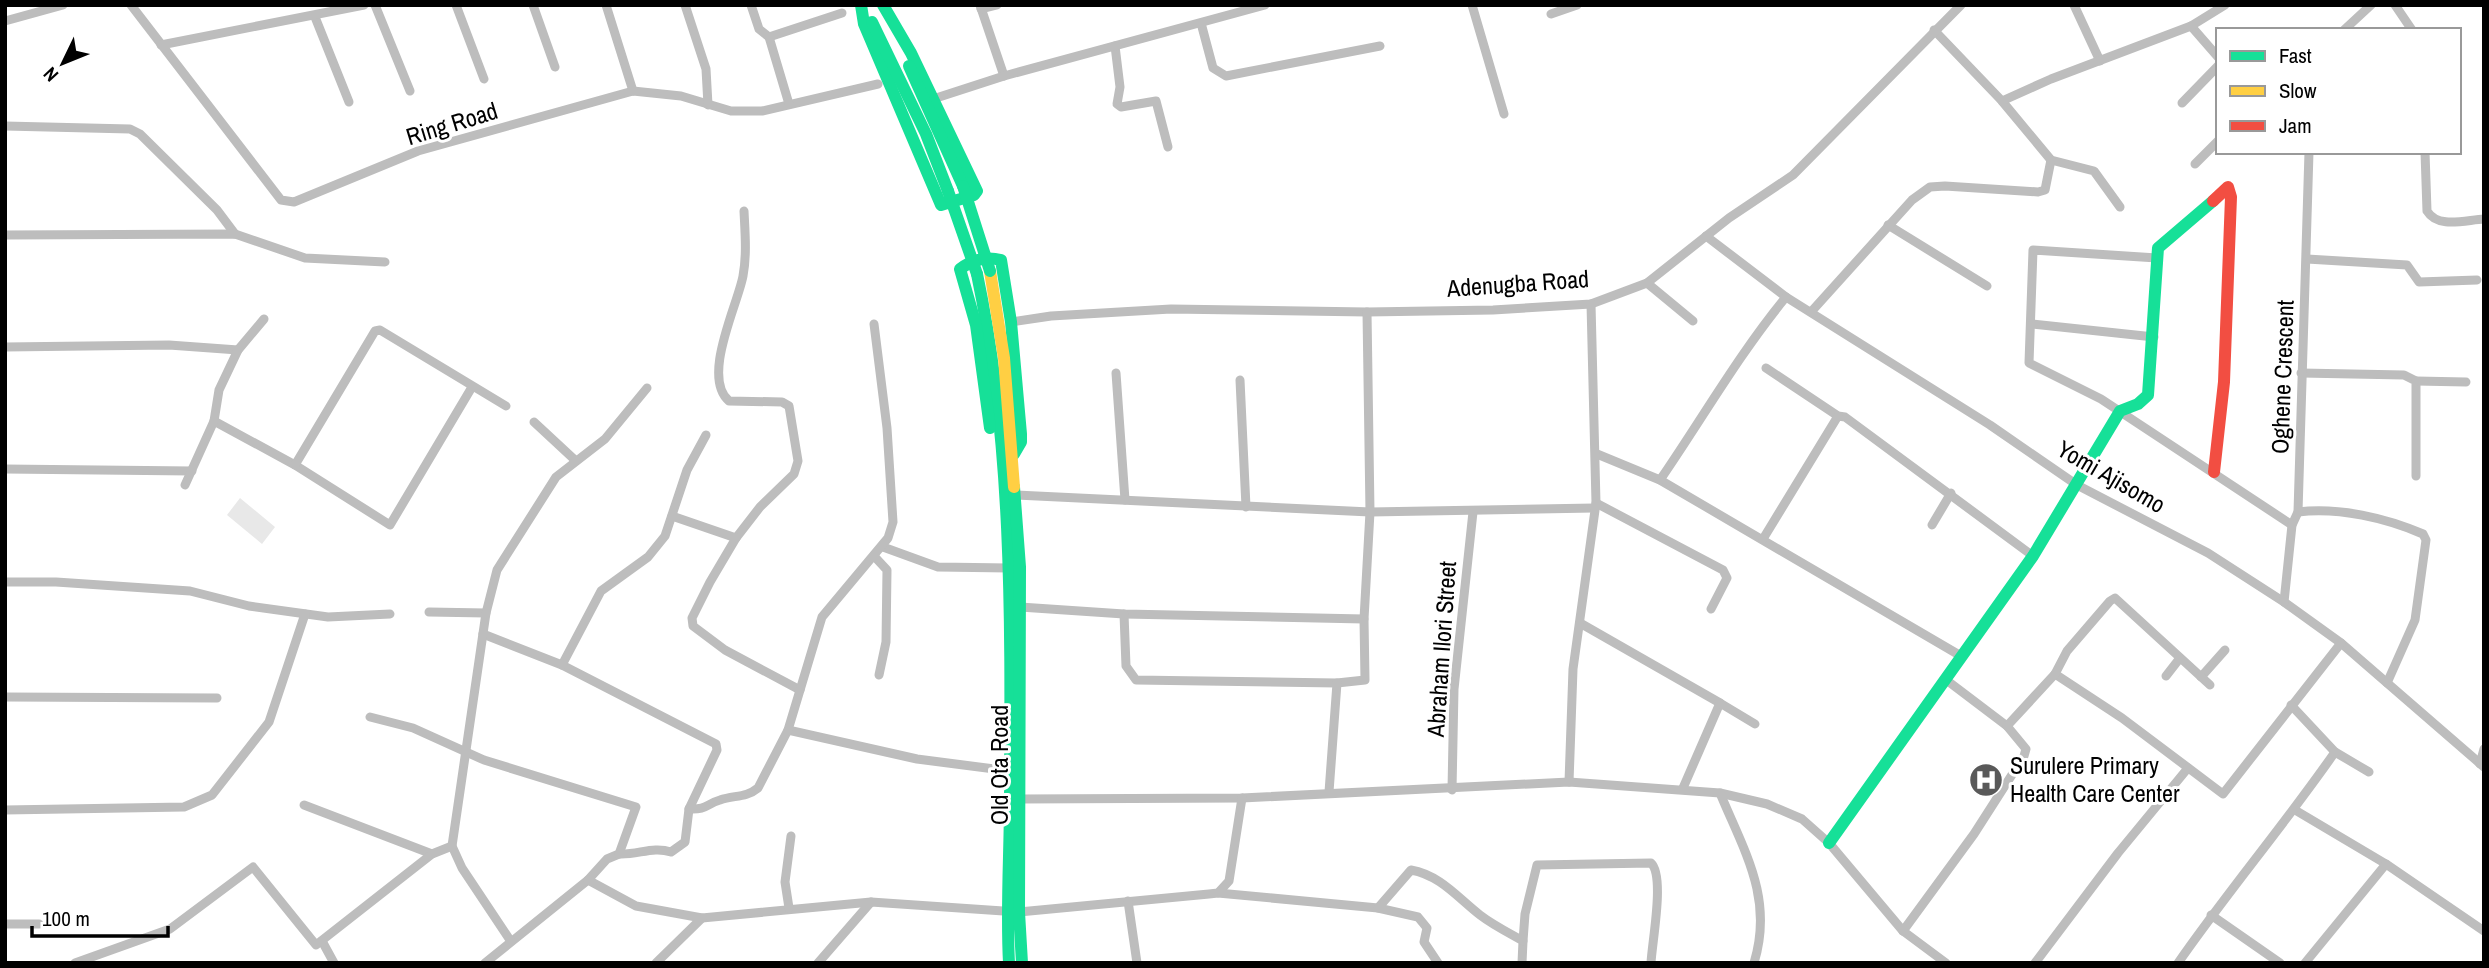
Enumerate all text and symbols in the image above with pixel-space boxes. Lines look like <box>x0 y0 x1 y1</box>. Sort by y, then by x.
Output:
north arrow <box>28 28 98 98</box>
legend <box>2216 28 2461 154</box>
text: Fast <box>2279 41 2312 70</box>
text: N <box>37 62 64 88</box>
text: Slow <box>2279 76 2317 105</box>
street label: Ring Road <box>402 94 501 152</box>
text: Jam <box>2279 111 2312 140</box>
street label: Adenugba Road <box>1445 262 1590 304</box>
street label: Oghene Crescent <box>2263 299 2301 455</box>
street label: Yomi Ajisomo <box>2052 432 2171 520</box>
street label: Abraham Ilori Street <box>1419 559 1463 739</box>
street label: Old Ota Road <box>983 705 1015 825</box>
place label: Surulere Primary Health Care Center <box>2010 749 2180 809</box>
hospital icon: Surulere Primary Health Care Center <box>1967 761 2005 799</box>
scale bar <box>32 894 168 938</box>
text: 100 m <box>42 904 90 933</box>

